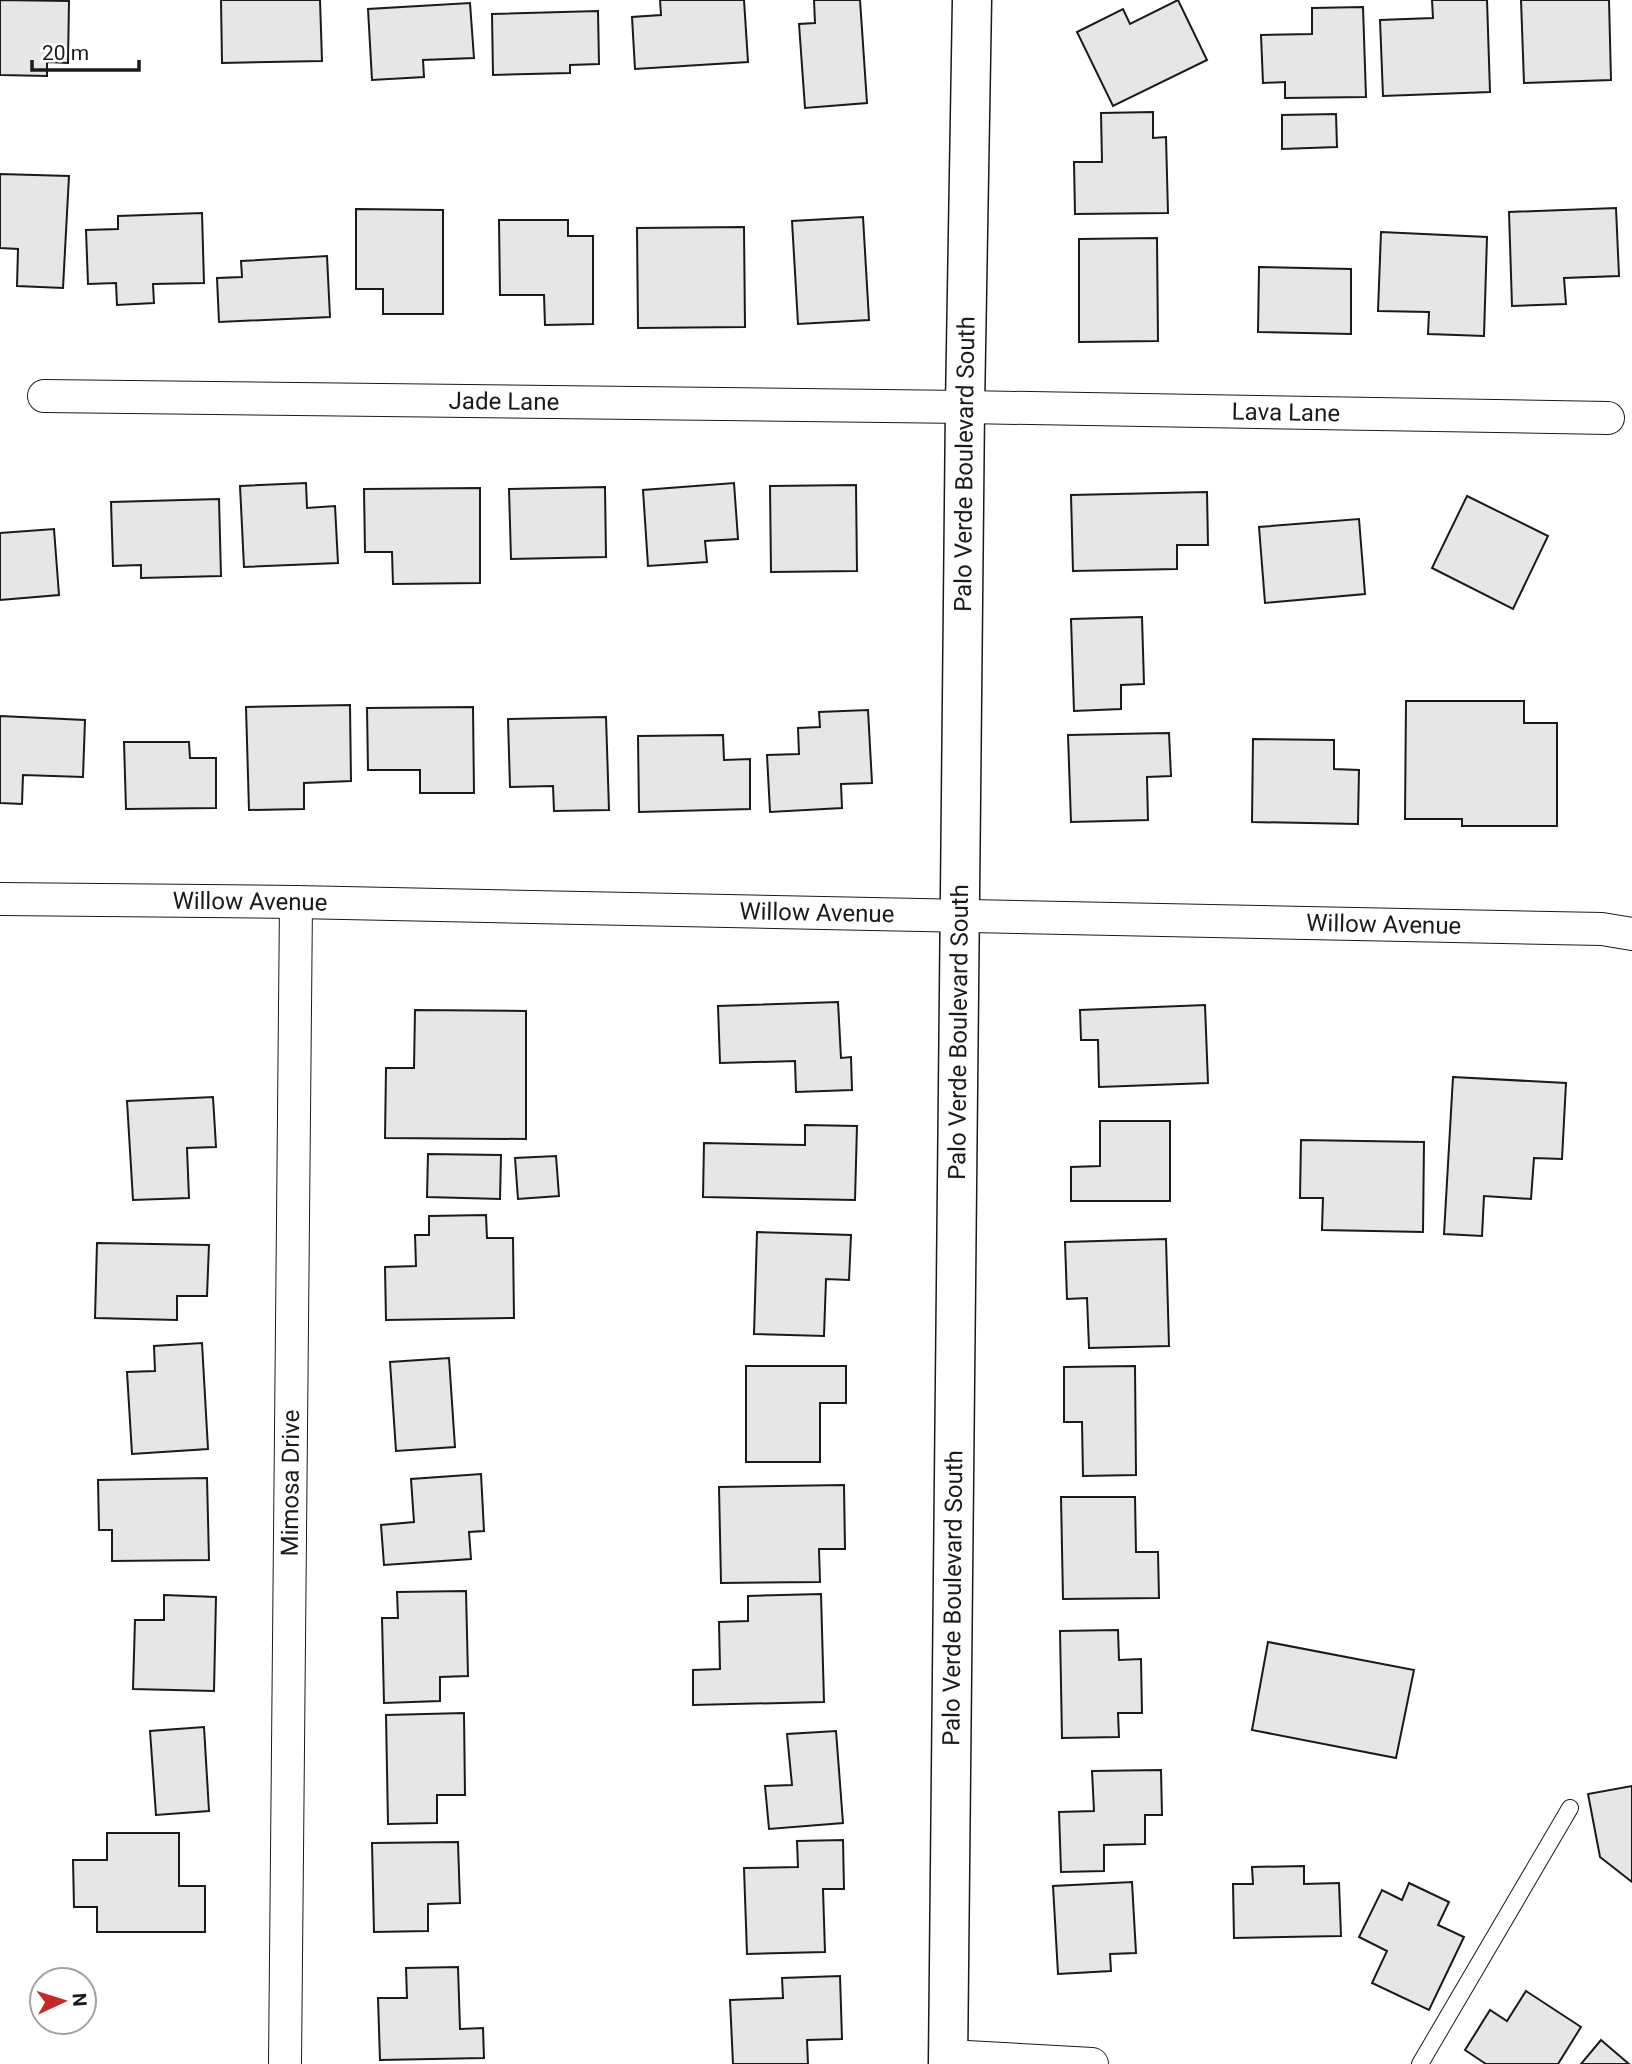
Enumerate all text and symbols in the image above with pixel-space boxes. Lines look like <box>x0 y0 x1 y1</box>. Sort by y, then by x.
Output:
scale bar <box>32 28 138 72</box>
text: 20 m <box>42 41 89 65</box>
street label: Palo Verde Boulevard South <box>949 316 981 612</box>
street label: Jade Lane <box>449 387 559 416</box>
street label: Lava Lane <box>1232 398 1340 427</box>
street label: Palo Verde Boulevard South <box>943 884 974 1180</box>
street label: Willow Avenue <box>172 887 328 917</box>
street label: Willow Avenue <box>739 897 895 928</box>
street label: Willow Avenue <box>1306 909 1462 940</box>
street label: Mimosa Drive <box>276 1409 305 1557</box>
street label: Palo Verde Boulevard South <box>937 1450 968 1746</box>
north arrow <box>28 1966 98 2036</box>
text: N <box>68 1992 91 2007</box>

